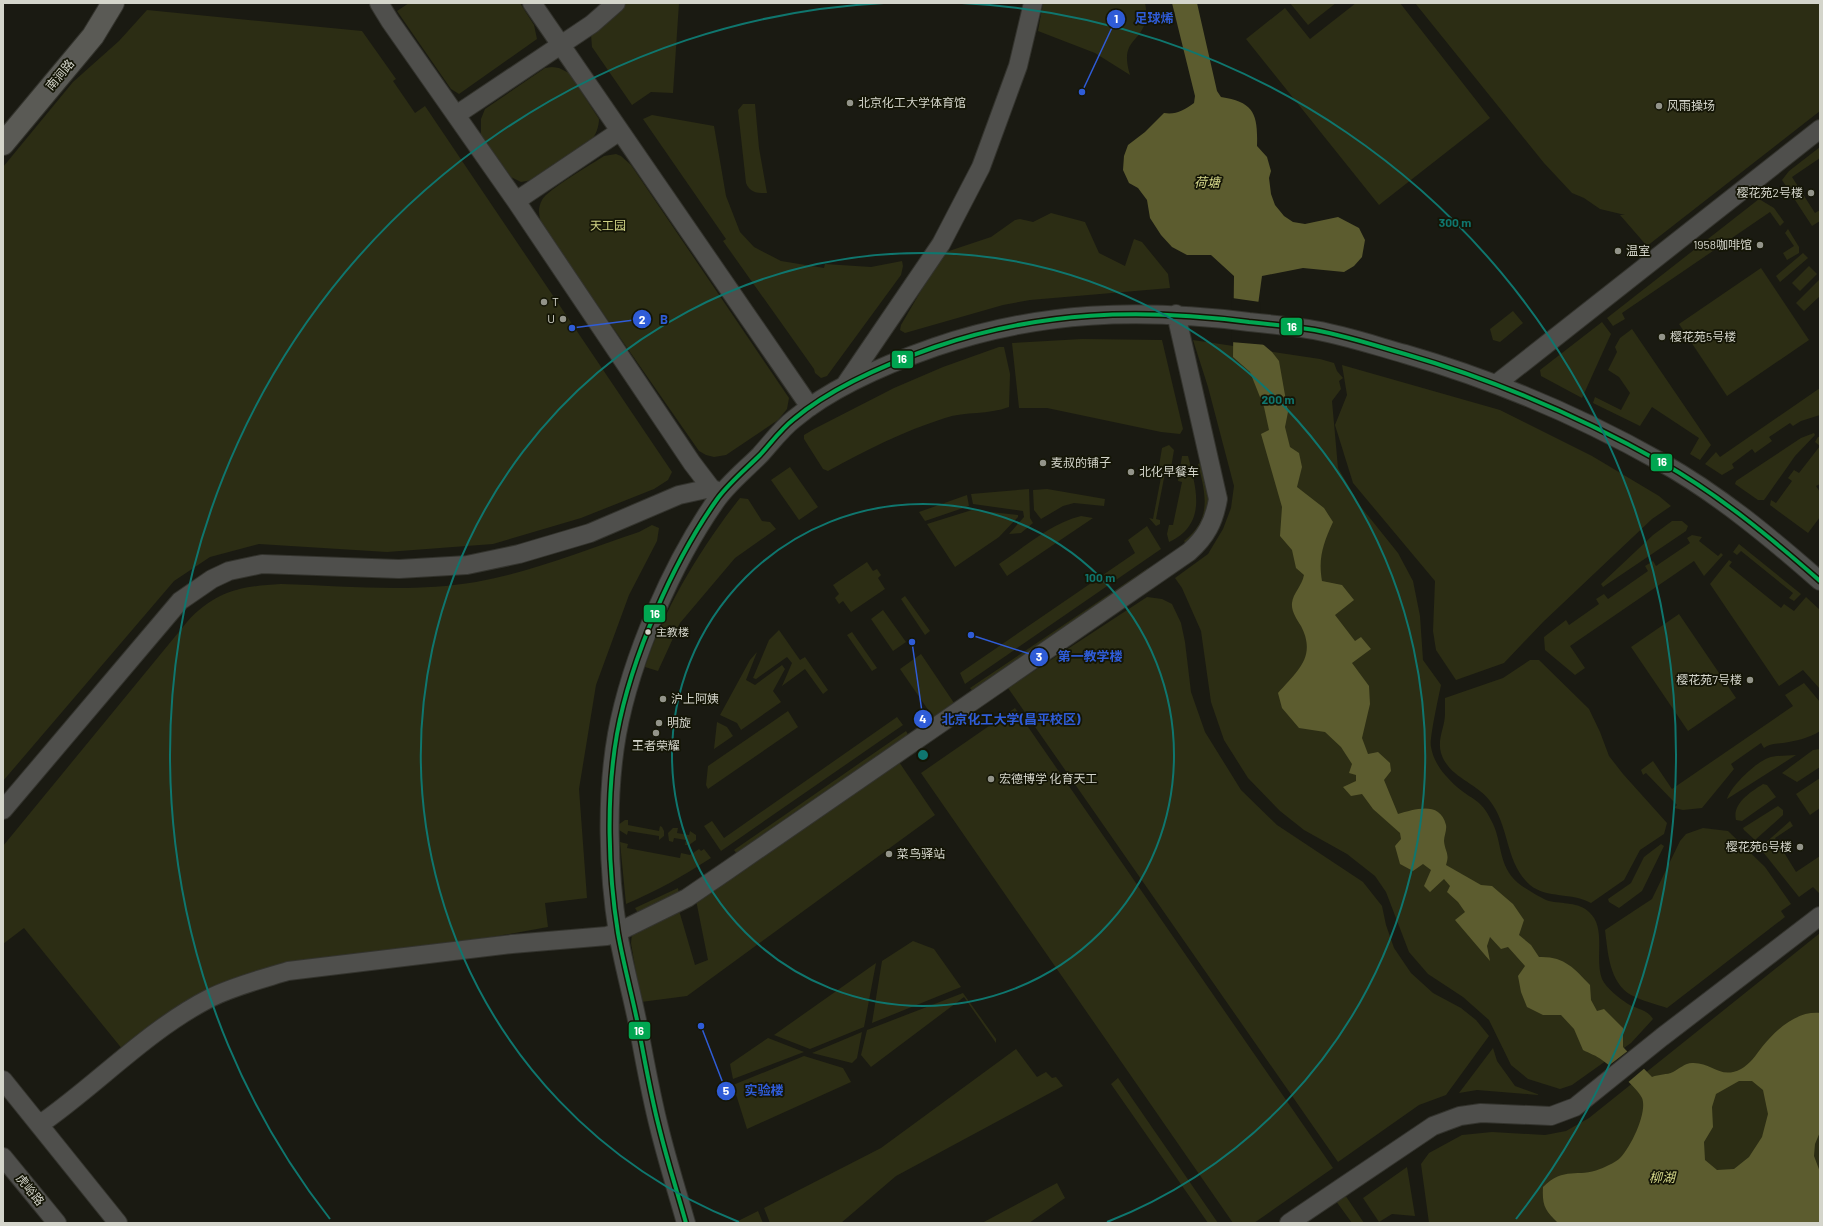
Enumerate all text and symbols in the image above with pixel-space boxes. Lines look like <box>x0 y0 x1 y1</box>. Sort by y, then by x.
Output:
callout: 足球烯 <box>1106 6 1181 31</box>
text: 足球烯 <box>1134 10 1174 26</box>
text: 1 <box>1114 11 1118 25</box>
street label: 南涧路 <box>42 56 76 93</box>
place label: 北京化工大学体育馆 <box>858 95 966 109</box>
marker: 北京化工大学体育馆 <box>845 98 855 108</box>
place label: 风雨操场 <box>1667 98 1715 112</box>
marker: 风雨操场 <box>1654 101 1664 111</box>
water label: 荷塘 <box>1194 174 1222 190</box>
place label: 樱花苑2号楼 <box>1737 185 1803 199</box>
marker: 樱花苑2号楼 <box>1806 188 1816 198</box>
text: 300 m <box>1439 215 1471 229</box>
park label: 天工园 <box>590 218 626 232</box>
place label: 1958咖啡馆 <box>1693 237 1752 251</box>
marker: 1958咖啡馆 <box>1755 240 1765 250</box>
place label: 温室 <box>1626 243 1650 257</box>
marker: 温室 <box>1613 246 1623 256</box>
place label: T <box>552 294 559 308</box>
marker: T <box>539 297 549 307</box>
callout: B <box>632 307 676 332</box>
place label: U <box>547 311 555 325</box>
text: B <box>660 311 668 327</box>
text: 2 <box>639 312 646 326</box>
marker: U <box>558 314 568 324</box>
line badge: 16 <box>1280 317 1303 336</box>
text: 16 <box>1287 320 1297 333</box>
place label: 樱花苑5号楼 <box>1670 329 1736 343</box>
marker: 樱花苑5号楼 <box>1657 332 1667 342</box>
line badge: 16 <box>891 350 914 369</box>
text: 16 <box>897 352 907 365</box>
text: 200 m <box>1262 392 1294 406</box>
line badge: 16 <box>1650 453 1673 472</box>
place label: 麦叔的铺子 <box>1051 455 1111 469</box>
text: 16 <box>1657 455 1667 468</box>
marker: 麦叔的铺子 <box>1038 458 1048 468</box>
place label: 北化早餐车 <box>1139 464 1199 478</box>
marker: 北化早餐车 <box>1126 467 1136 477</box>
text: 100 m <box>1085 570 1115 584</box>
line badge: 16 <box>643 604 666 623</box>
text: 16 <box>650 607 660 620</box>
place label: 主教楼 <box>656 625 689 638</box>
marker: 主教楼 <box>643 627 653 637</box>
callout: 第一教学楼 <box>1029 644 1130 669</box>
text: 第一教学楼 <box>1057 648 1123 664</box>
text: 3 <box>1036 649 1042 663</box>
place label: 樱花苑7号楼 <box>1676 672 1742 686</box>
marker: 樱花苑7号楼 <box>1745 675 1755 685</box>
place label: 沪上阿姨 <box>671 691 719 705</box>
marker: 沪上阿姨 <box>658 694 668 704</box>
callout: 北京化工大学(昌平校区) <box>913 707 1088 732</box>
text: 4 <box>919 711 927 725</box>
text: 北京化工大学(昌平校区) <box>941 711 1081 727</box>
place label: 明旋 <box>667 715 691 729</box>
marker: 明旋 <box>654 718 664 728</box>
marker: 王者荣耀 <box>651 728 661 738</box>
place label: 王者荣耀 <box>632 738 680 752</box>
centre of rings <box>916 748 930 762</box>
place label: 宏德博学 化育天工 <box>999 771 1097 785</box>
marker: 宏德博学 化育天工 <box>986 774 996 784</box>
place label: 樱花苑6号楼 <box>1726 839 1792 853</box>
marker: 樱花苑6号楼 <box>1795 842 1805 852</box>
place label: 菜鸟驿站 <box>897 846 945 860</box>
marker: 菜鸟驿站 <box>884 849 894 859</box>
line badge: 16 <box>628 1021 651 1040</box>
text: 16 <box>634 1024 644 1037</box>
callout: 实验楼 <box>716 1078 791 1103</box>
text: 实验楼 <box>744 1082 784 1098</box>
text: 5 <box>723 1083 730 1097</box>
water label: 柳湖 <box>1649 1169 1677 1185</box>
street label: 虎峪路 <box>14 1171 48 1208</box>

